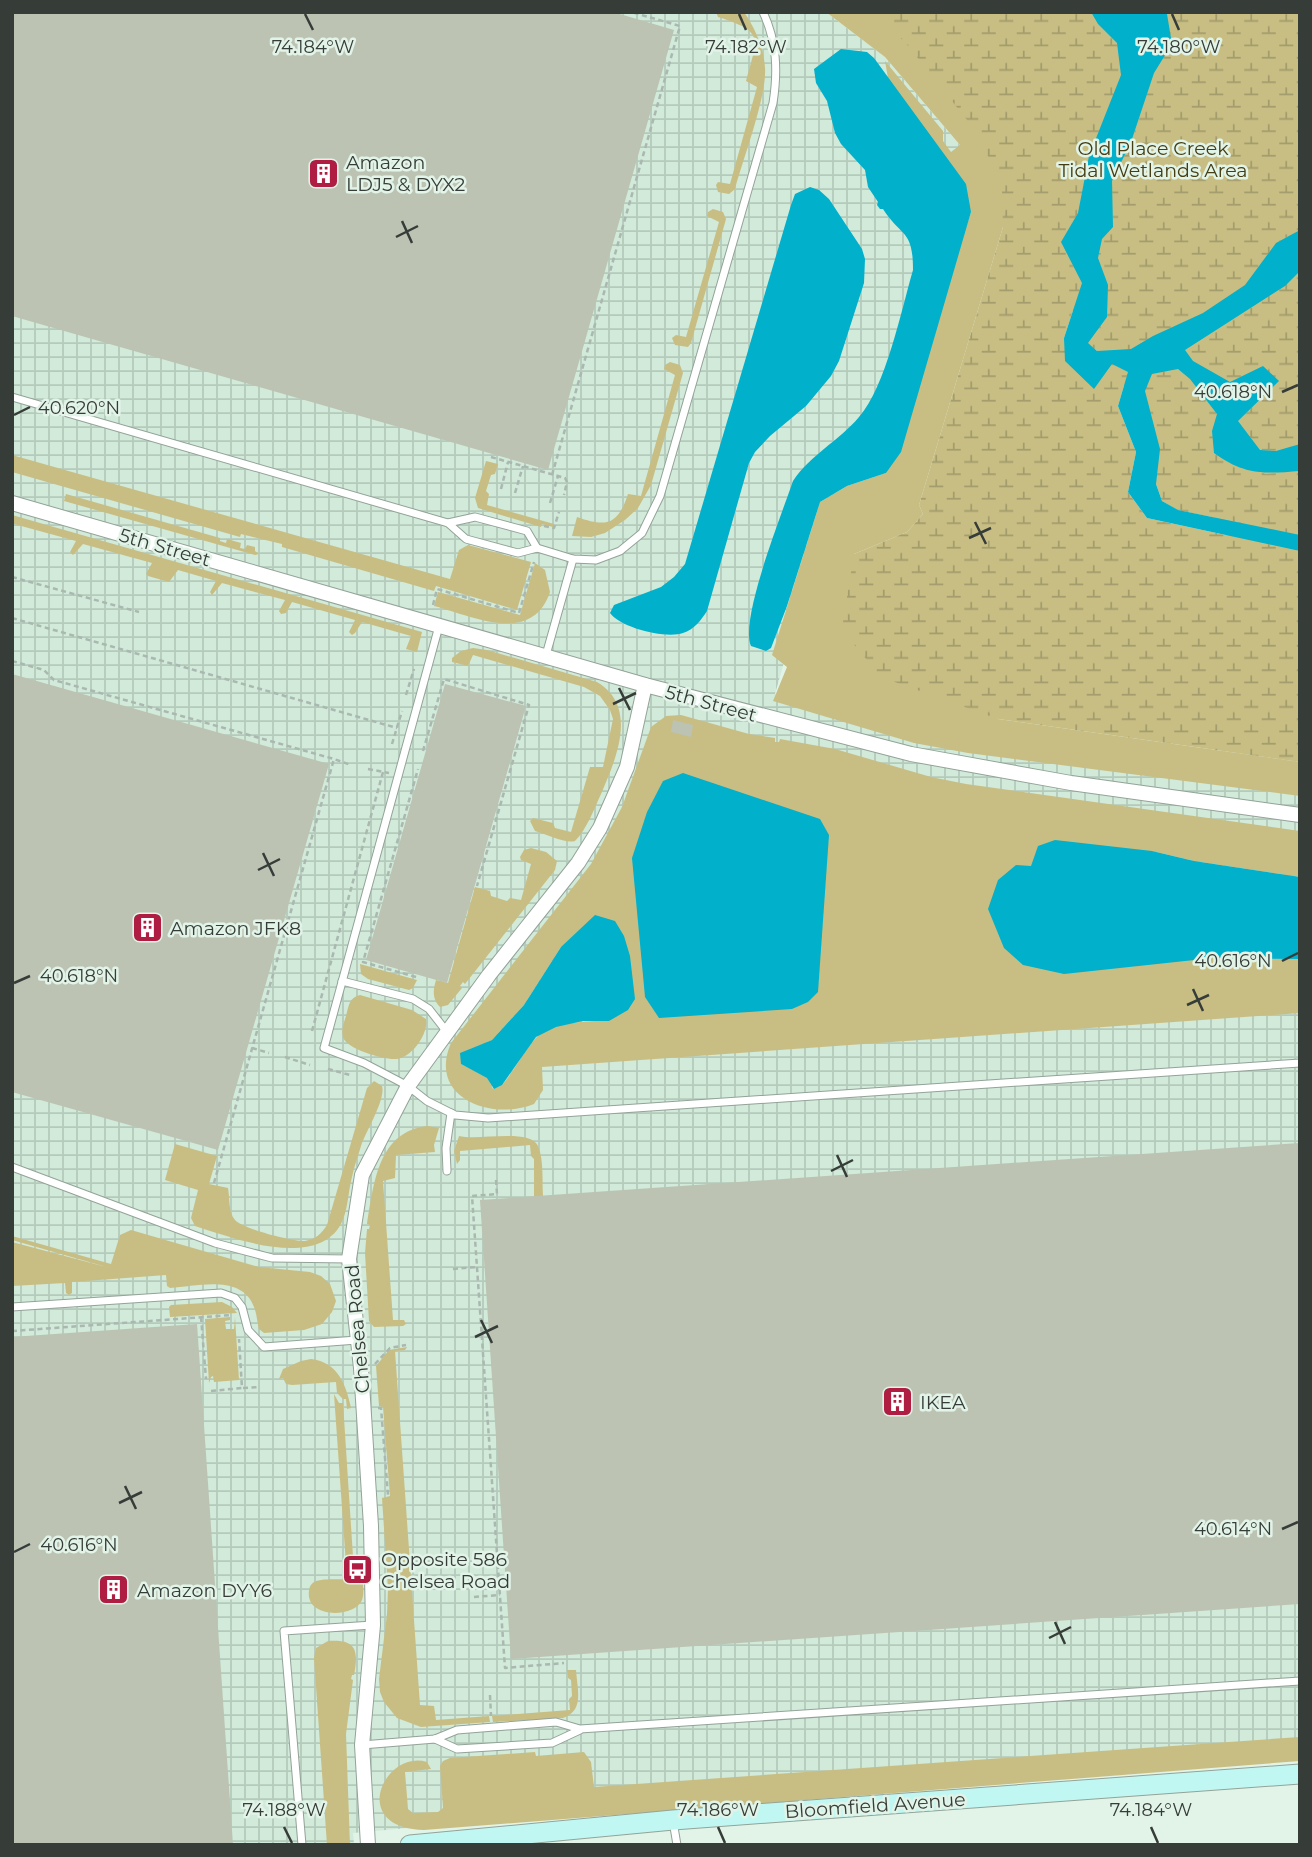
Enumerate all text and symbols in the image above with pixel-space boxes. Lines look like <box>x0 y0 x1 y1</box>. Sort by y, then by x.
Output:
text: 74.184°W <box>272 36 354 58</box>
text: 74.182°W <box>705 36 787 58</box>
text: 74.180°W <box>1137 36 1221 58</box>
park label: Old Place Creek Tidal Wetlands Area <box>1058 137 1248 182</box>
place label: Amazon LDJ5 & DYX2 <box>346 151 466 196</box>
building icon: Amazon LDJ5 & DYX2 <box>306 156 340 190</box>
text: 40.618°N <box>1194 381 1272 403</box>
text: 40.620°N <box>38 397 120 419</box>
street label: 5th Street <box>117 524 213 572</box>
street label: 5th Street <box>663 680 759 727</box>
building icon: Amazon JFK8 <box>130 911 164 945</box>
place label: Amazon JFK8 <box>170 917 301 940</box>
text: 40.616°N <box>1194 950 1272 972</box>
text: 40.618°N <box>40 965 118 987</box>
street label: Chelsea Road <box>340 1264 375 1394</box>
building icon: IKEA <box>880 1385 914 1419</box>
place label: IKEA <box>920 1391 966 1414</box>
text: 40.614°N <box>1194 1518 1272 1540</box>
text: 40.616°N <box>40 1534 118 1556</box>
place label: Opposite 586 Chelsea Road <box>381 1548 510 1593</box>
bus stop icon: Opposite 586 Chelsea Road <box>341 1553 375 1587</box>
building icon: Amazon DYY6 <box>97 1573 131 1607</box>
place label: Amazon DYY6 <box>137 1579 272 1602</box>
street label: Bloomfield Avenue <box>784 1788 966 1823</box>
text: 74.188°W <box>243 1799 325 1821</box>
text: 74.186°W <box>677 1799 759 1821</box>
text: 74.184°W <box>1110 1799 1192 1821</box>

